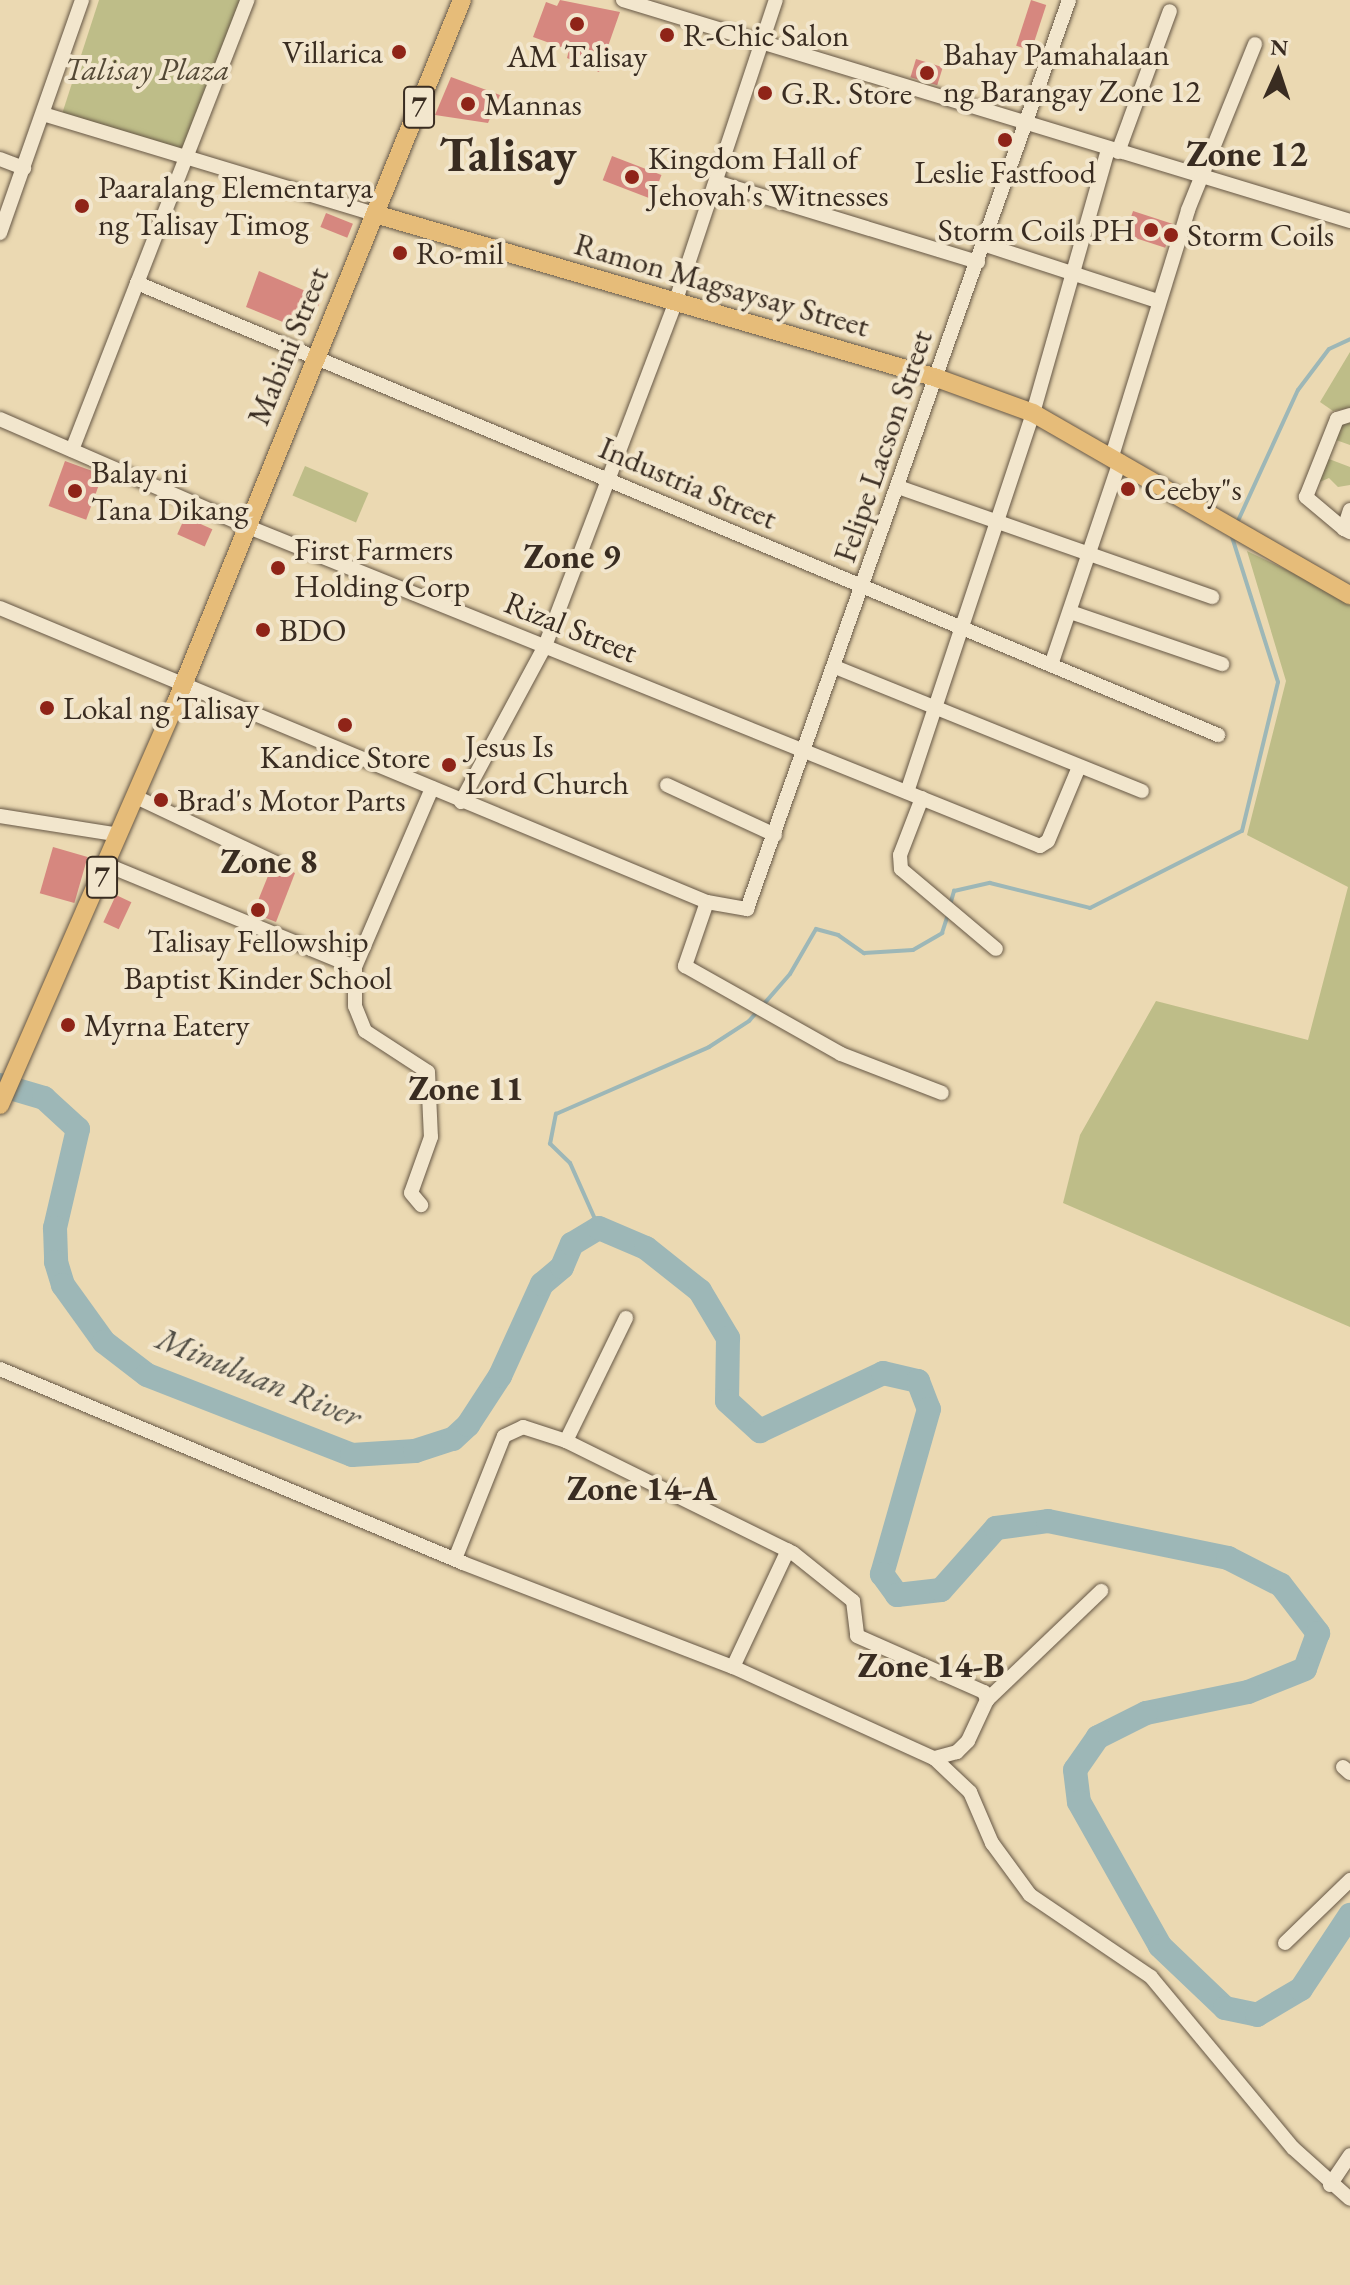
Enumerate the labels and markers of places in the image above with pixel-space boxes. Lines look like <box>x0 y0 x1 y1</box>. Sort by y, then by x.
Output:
marker: AM Talisay <box>568 15 586 33</box>
place label: R-Chic Salon <box>683 16 849 54</box>
marker: R-Chic Salon <box>658 26 676 44</box>
place label: Villarica <box>282 33 383 71</box>
place label: Bahay Pamahalaan ng Barangay Zone 12 <box>943 36 1201 111</box>
place label: AM Talisay <box>507 37 647 75</box>
marker: Villarica <box>390 43 408 61</box>
marker: Bahay Pamahalaan ng Barangay Zone 12 <box>918 64 936 82</box>
place label: G.R. Store <box>781 74 912 112</box>
marker: G.R. Store <box>756 84 774 102</box>
place label: Mannas <box>484 85 582 123</box>
marker: Mannas <box>459 95 477 113</box>
marker: Leslie Fastfood <box>996 131 1014 149</box>
place label: Kingdom Hall of Jehovah's Witnesses <box>648 140 889 215</box>
place label: Leslie Fastfood <box>914 153 1096 191</box>
marker: Kingdom Hall of Jehovah's Witnesses <box>623 168 641 186</box>
place label: Paaralang Elementarya ng Talisay Timog <box>98 169 373 244</box>
marker: Paaralang Elementarya ng Talisay Timog <box>73 197 91 215</box>
place label: Storm Coils PH <box>938 211 1135 249</box>
place label: Storm Coils <box>1187 216 1334 254</box>
marker: Storm Coils PH <box>1142 221 1160 239</box>
marker: Storm Coils <box>1162 226 1180 244</box>
place label: Ro-mil <box>416 234 504 272</box>
marker: Ro-mil <box>391 244 409 262</box>
place label: Balay ni Tana Dikang <box>91 454 248 529</box>
place label: Ceeby"s <box>1144 470 1242 508</box>
marker: Ceeby"s <box>1119 480 1137 498</box>
marker: Balay ni Tana Dikang <box>66 482 84 500</box>
place label: First Farmers Holding Corp <box>294 531 470 606</box>
marker: First Farmers Holding Corp <box>269 559 287 577</box>
place label: BDO <box>279 611 346 649</box>
marker: BDO <box>254 621 272 639</box>
place label: Lokal ng Talisay <box>63 689 259 727</box>
marker: Lokal ng Talisay <box>38 699 56 717</box>
marker: Kandice Store <box>336 716 354 734</box>
place label: Jesus Is Lord Church <box>465 728 629 803</box>
place label: Kandice Store <box>260 738 430 776</box>
marker: Jesus Is Lord Church <box>440 756 458 774</box>
place label: Brad's Motor Parts <box>177 781 405 819</box>
marker: Brad's Motor Parts <box>152 791 170 809</box>
marker: Talisay Fellowship Baptist Kinder School <box>249 901 267 919</box>
place label: Talisay Fellowship Baptist Kinder School <box>124 923 392 998</box>
place label: Myrna Eatery <box>84 1006 250 1044</box>
marker: Myrna Eatery <box>59 1016 77 1034</box>

